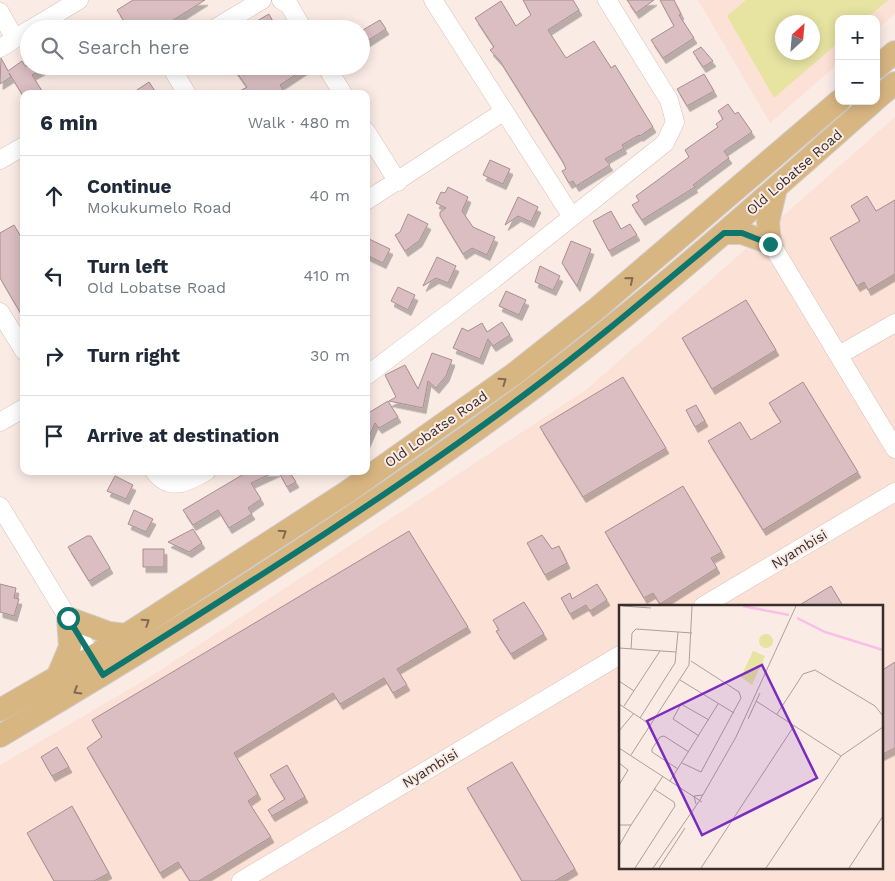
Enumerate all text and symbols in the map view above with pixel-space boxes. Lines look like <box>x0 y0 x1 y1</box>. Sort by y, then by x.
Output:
north arrow <box>775 15 820 60</box>
map controls <box>835 15 880 105</box>
button: + <box>835 15 880 60</box>
search box <box>20 20 370 75</box>
icon: search <box>38 34 66 62</box>
text: Search here <box>78 36 189 59</box>
button: − <box>835 60 880 105</box>
text: 6 min <box>40 110 98 135</box>
text: Walk · 480 m <box>248 113 350 132</box>
street label: Old Lobatse Road <box>743 126 845 218</box>
text: Continue <box>87 175 171 198</box>
icon: ahead <box>40 182 68 210</box>
text: 40 m <box>310 186 350 205</box>
text: Mokukumelo Road <box>87 198 232 217</box>
route end <box>759 233 782 256</box>
text: Turn left <box>87 255 168 278</box>
icon: left <box>40 262 68 290</box>
text: 410 m <box>304 266 350 285</box>
one-way arrow <box>624 277 633 286</box>
text: Old Lobatse Road <box>87 278 226 297</box>
icon: right <box>40 342 68 370</box>
text: Turn right <box>87 344 180 367</box>
text: 30 m <box>310 346 350 365</box>
one-way arrow <box>497 379 506 387</box>
street label: Old Lobatse Road <box>382 388 490 470</box>
icon: arrive <box>40 422 68 450</box>
text: Arrive at destination <box>87 424 279 447</box>
street label: Nyambisi <box>768 526 830 572</box>
one-way arrow <box>278 530 287 540</box>
inset map <box>619 605 882 868</box>
route start <box>57 607 80 630</box>
one-way arrow <box>141 618 150 628</box>
one-way arrow <box>73 684 82 694</box>
street label: Nyambisi <box>399 745 461 791</box>

